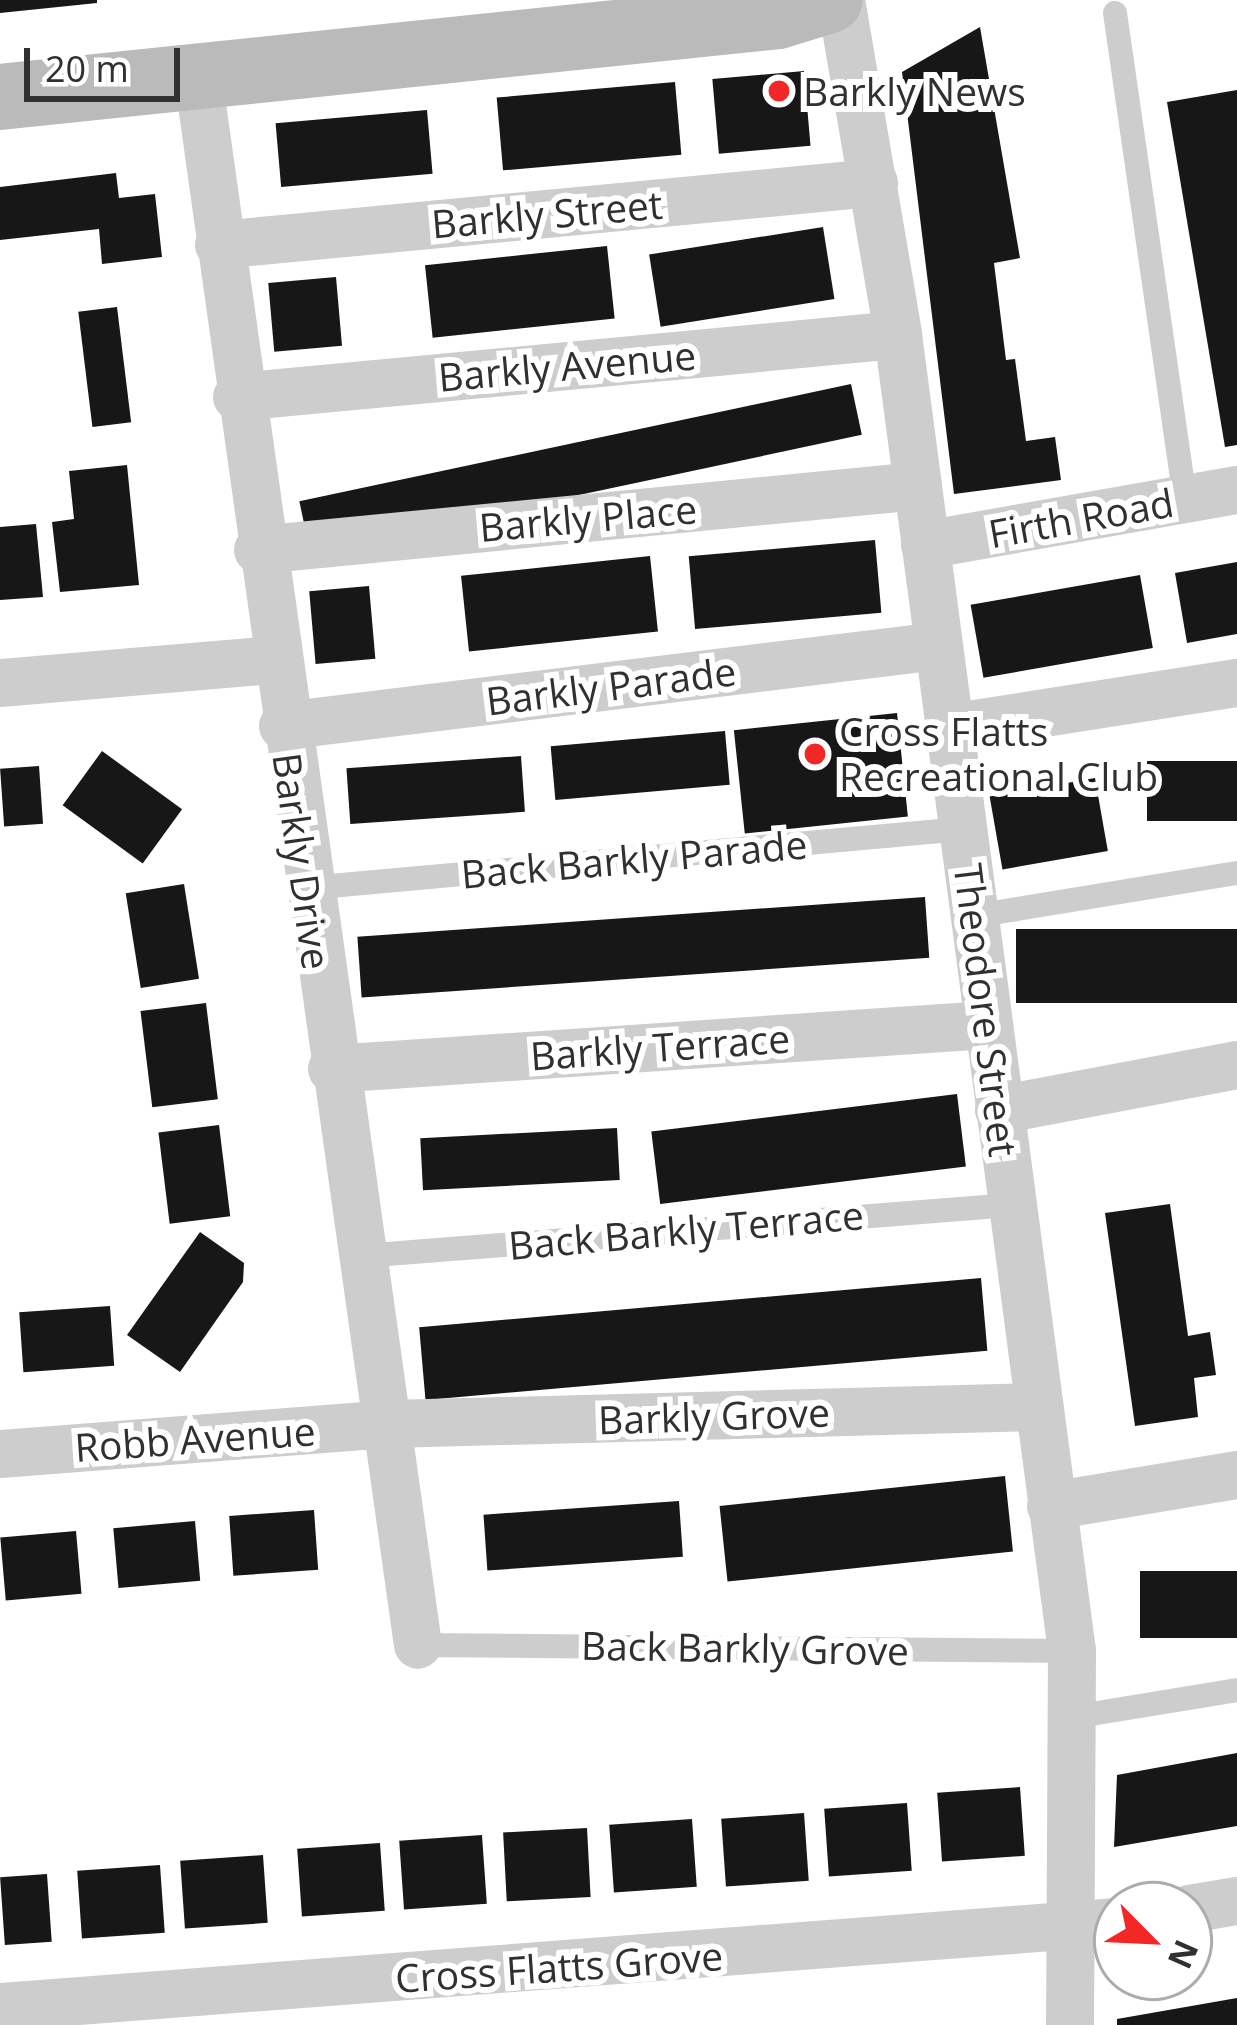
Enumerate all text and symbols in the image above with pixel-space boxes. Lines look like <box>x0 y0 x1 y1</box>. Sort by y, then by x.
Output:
scale bar <box>30 24 186 98</box>
text: 20 m <box>45 44 129 93</box>
place label: Barkly News <box>803 68 1026 114</box>
marker: Barkly News <box>766 78 792 104</box>
street label: Barkly Street <box>430 181 664 247</box>
street label: Barkly Avenue <box>436 331 698 401</box>
street label: Firth Road <box>985 479 1177 557</box>
street label: Barkly Place <box>477 485 699 551</box>
street label: Barkly Parade <box>483 647 739 725</box>
place label: Cross Flatts Recreational Club <box>839 709 1158 800</box>
marker: Cross Flatts Recreational Club <box>802 741 828 767</box>
street label: Barkly Drive <box>264 750 340 972</box>
street label: Back Barkly Parade <box>459 821 809 897</box>
street label: Theodore Street <box>945 861 1027 1159</box>
street label: Barkly Terrace <box>529 1015 791 1079</box>
street label: Back Barkly Terrace <box>506 1191 866 1269</box>
street label: Barkly Grove <box>597 1389 831 1443</box>
street label: Robb Avenue <box>73 1407 317 1471</box>
street label: Back Barkly Grove <box>581 1622 909 1674</box>
north arrow <box>1093 1881 1213 2001</box>
street label: Cross Flatts Grove <box>393 1932 725 2002</box>
text: N <box>1158 1933 1210 1976</box>

